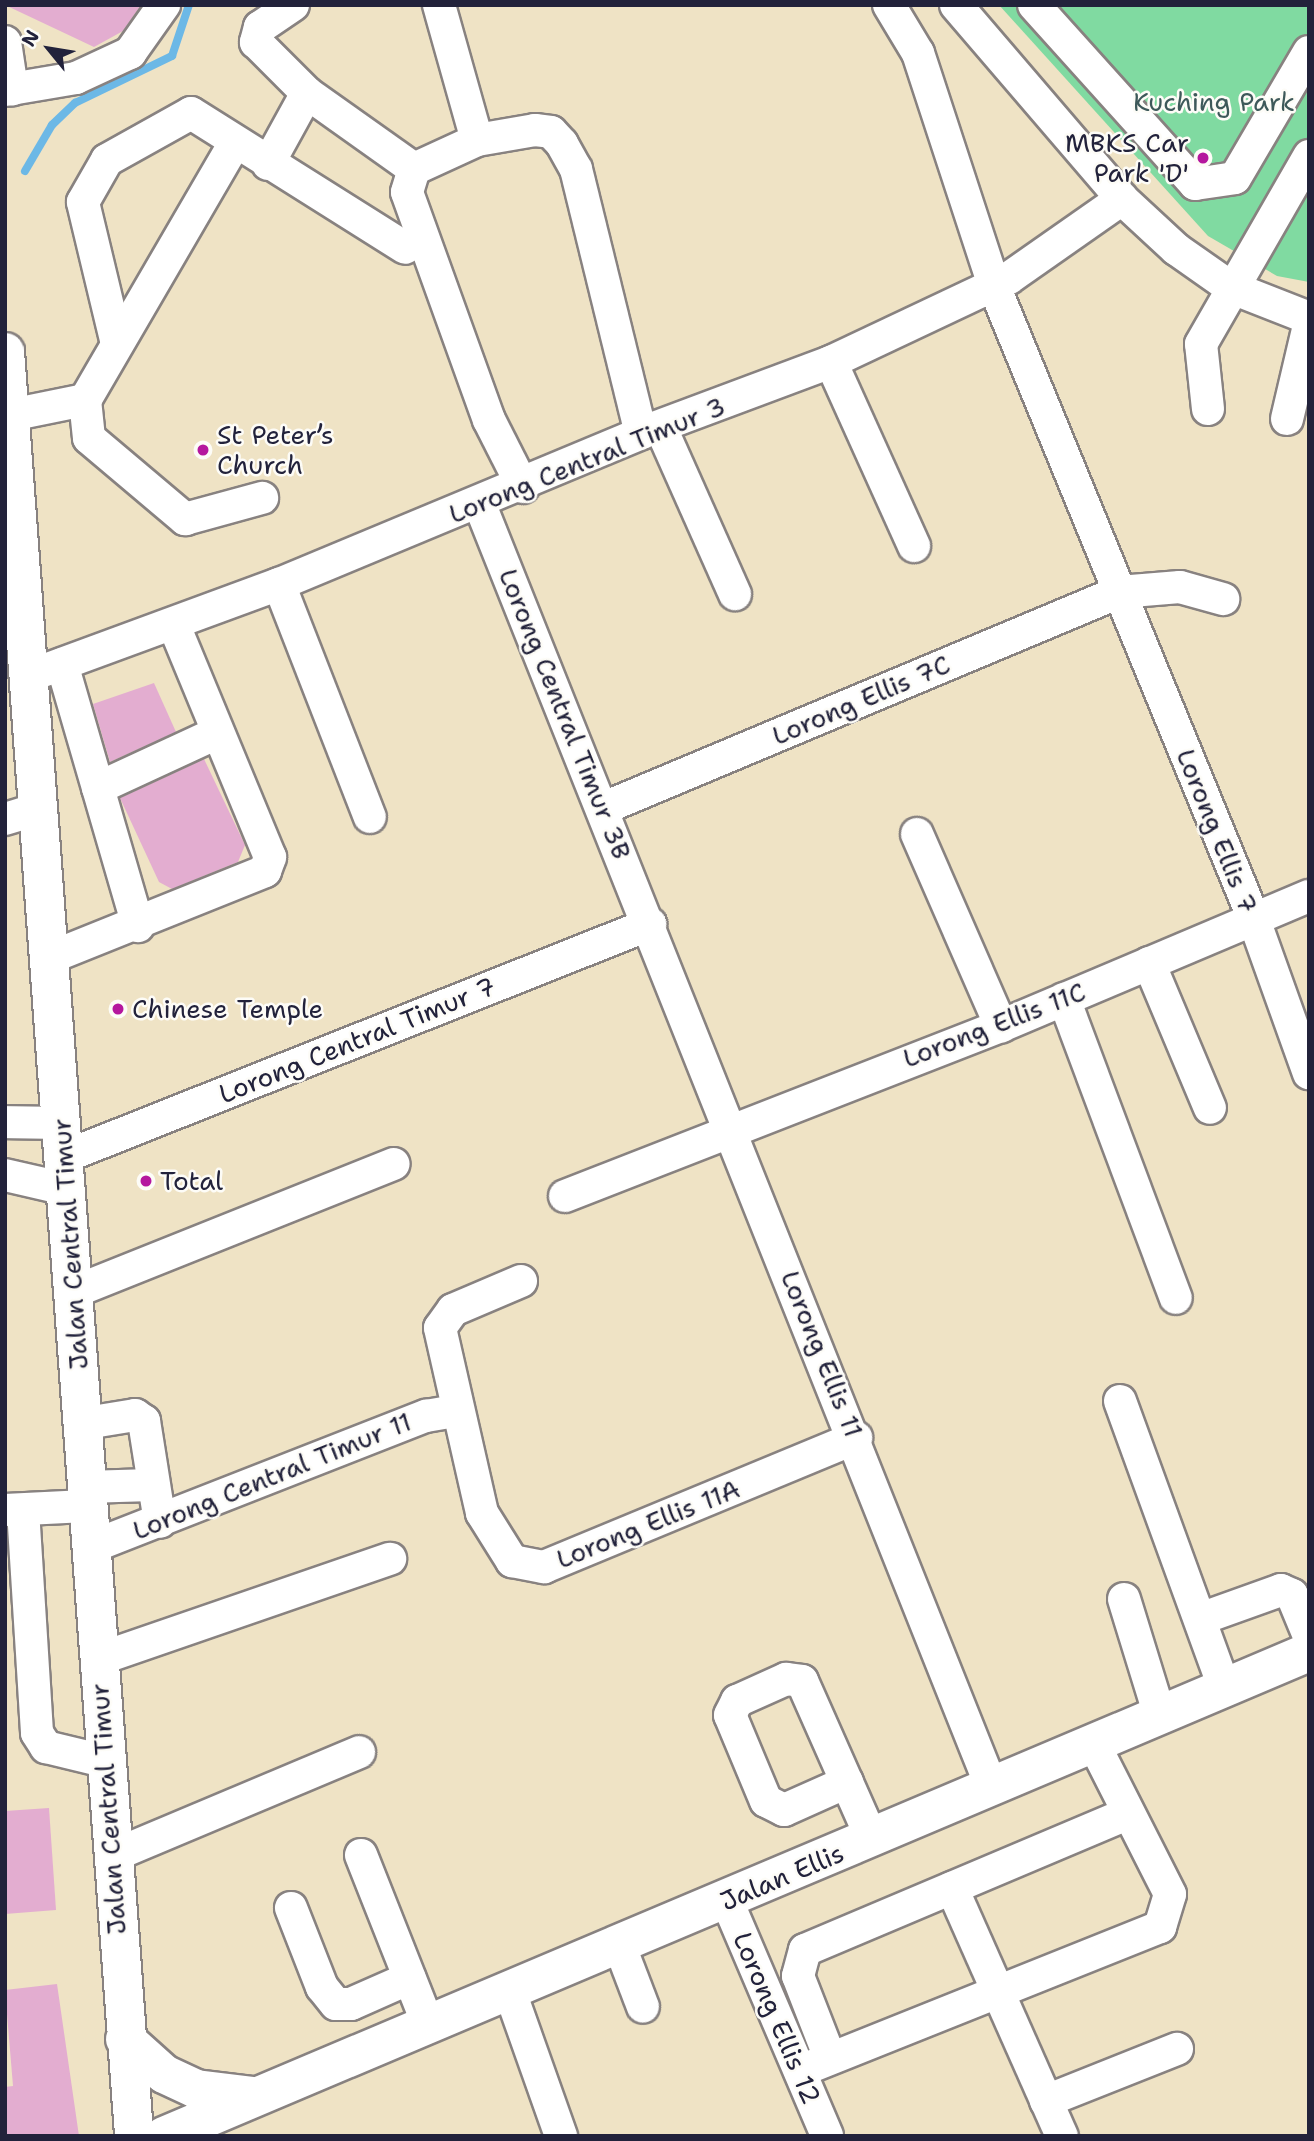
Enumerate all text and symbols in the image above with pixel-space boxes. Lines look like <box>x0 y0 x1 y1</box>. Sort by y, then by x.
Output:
north arrow <box>14 14 84 84</box>
text: N <box>16 25 45 51</box>
park label: Kuching Park <box>1133 86 1295 118</box>
place label: MBKS Car Park 'D' <box>1065 127 1189 188</box>
marker: MBKS Car Park 'D' <box>1195 150 1211 166</box>
street label: Lorong Central Timur 3 <box>444 390 730 530</box>
place label: St Peter’s Church <box>217 419 333 480</box>
marker: St Peter’s Church <box>195 442 211 458</box>
street label: Lorong Central Timur 3B <box>492 564 638 864</box>
street label: Lorong Ellis 7C <box>767 648 955 752</box>
street label: Lorong Ellis 7 <box>1170 744 1264 918</box>
street label: Lorong Central Timur 7 <box>214 970 500 1110</box>
street label: Lorong Ellis 11C <box>898 976 1090 1074</box>
place label: Chinese Temple <box>132 993 323 1025</box>
marker: Chinese Temple <box>110 1001 126 1017</box>
street label: Jalan Central Timur <box>46 1117 94 1371</box>
place label: Total <box>160 1165 223 1197</box>
marker: Total <box>138 1173 154 1189</box>
street label: Lorong Ellis 11 <box>774 1266 870 1442</box>
street label: Lorong Central Timur 11 <box>128 1406 416 1546</box>
street label: Lorong Ellis 11A <box>552 1473 744 1575</box>
street label: Jalan Central Timur <box>84 1682 132 1936</box>
street label: Jalan Ellis <box>716 1837 848 1917</box>
street label: Lorong Ellis 12 <box>727 1927 827 2109</box>

